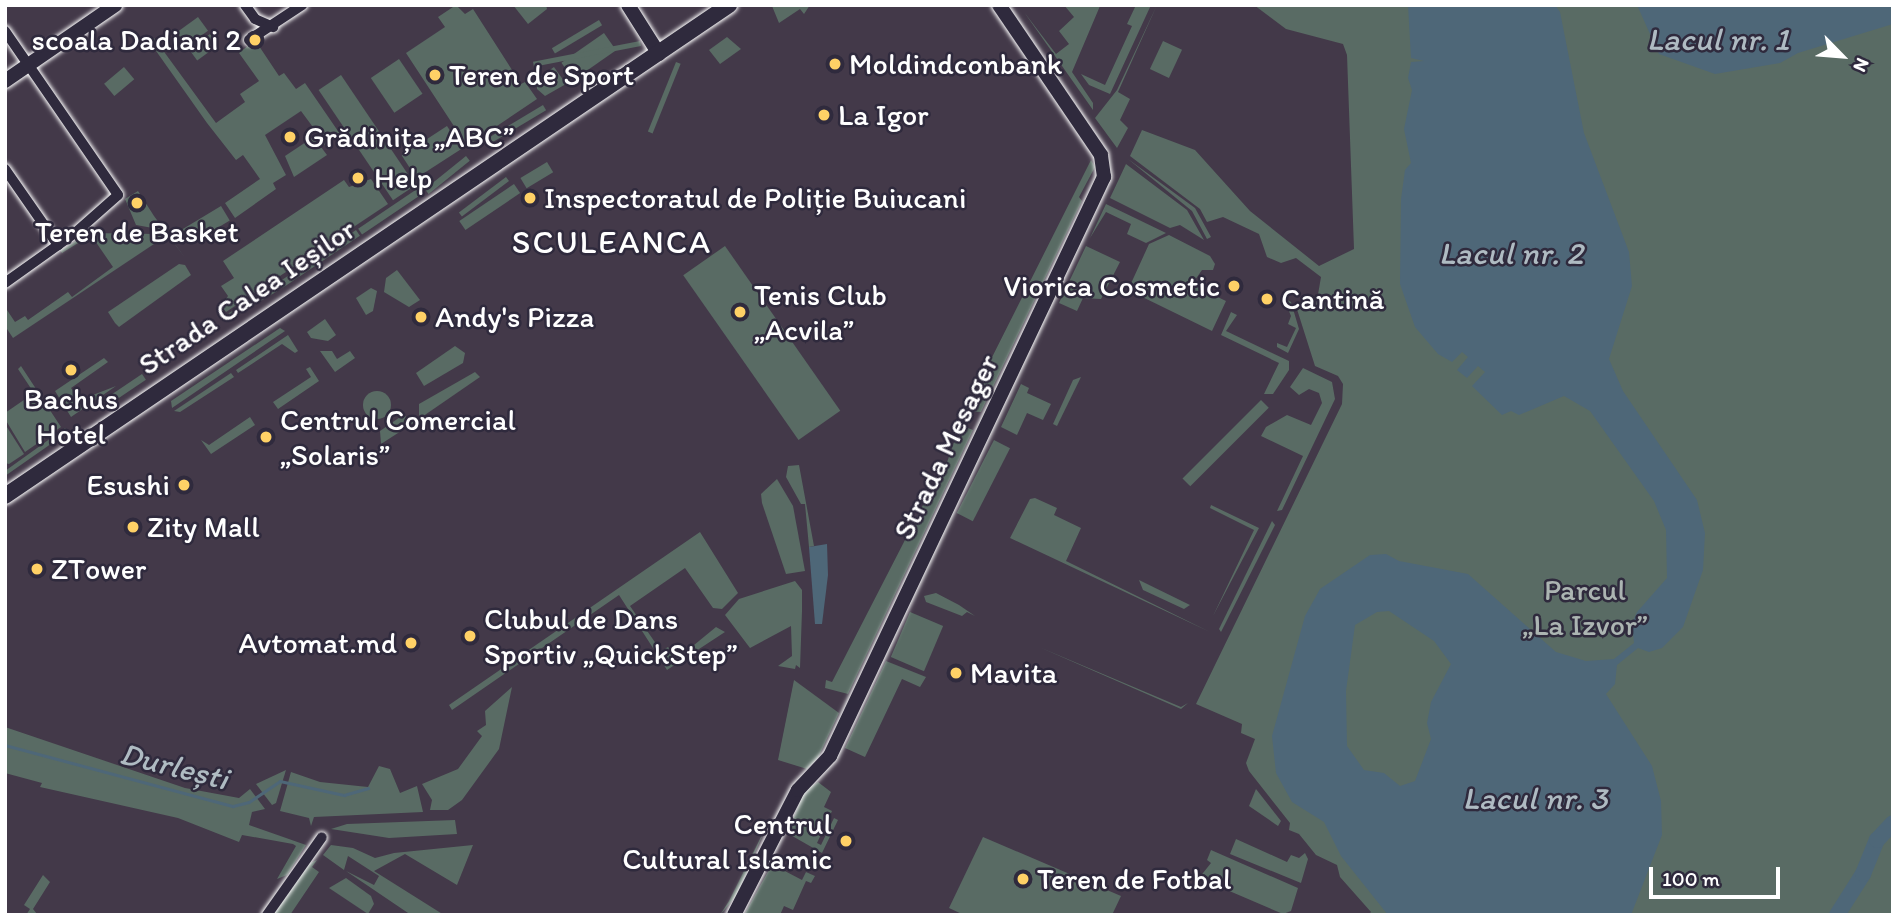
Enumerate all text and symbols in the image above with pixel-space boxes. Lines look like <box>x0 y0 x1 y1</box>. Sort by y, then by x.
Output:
water label: Lacul nr. 1 <box>1647 20 1789 58</box>
north arrow <box>1807 21 1877 91</box>
place label: scoala Dadiani 2 <box>32 22 241 58</box>
marker: scoala Dadiani 2 <box>247 32 263 48</box>
place label: Moldindconbank <box>849 46 1062 82</box>
text: N <box>1848 54 1875 76</box>
marker: Moldindconbank <box>827 56 843 72</box>
place label: Teren de Sport <box>449 57 634 93</box>
marker: Teren de Sport <box>427 67 443 83</box>
place label: La Igor <box>838 97 929 133</box>
marker: La Igor <box>816 107 832 123</box>
place label: Grădinița „ABC” <box>304 119 514 155</box>
marker: Grădinița „ABC” <box>282 129 298 145</box>
place label: Help <box>374 160 432 196</box>
marker: Help <box>348 168 368 188</box>
place label: Inspectoratul de Poliție Buiucani <box>544 180 966 216</box>
marker: Inspectoratul de Poliție Buiucani <box>522 190 538 206</box>
marker: Teren de Basket <box>129 195 145 211</box>
street label: Strada Calea Ieșilor <box>131 211 363 383</box>
place label: Teren de Basket <box>35 214 239 250</box>
district label: SCULEANCA <box>513 222 711 262</box>
water label: Lacul nr. 2 <box>1439 234 1583 272</box>
place label: Viorica Cosmetic <box>1004 268 1220 304</box>
place label: Tenis Club „Acvila” <box>754 277 887 348</box>
marker: Viorica Cosmetic <box>1226 278 1242 294</box>
place label: Cantină <box>1281 281 1384 317</box>
marker: Cantină <box>1259 291 1275 307</box>
place label: Andy's Pizza <box>435 299 594 335</box>
marker: Tenis Club „Acvila” <box>732 304 748 320</box>
marker: Andy's Pizza <box>413 309 429 325</box>
street label: Strada Mesager <box>886 349 1006 545</box>
marker: Bachus Hotel <box>63 362 79 378</box>
place label: Bachus Hotel <box>24 381 118 452</box>
place label: Centrul Comercial „Solaris” <box>280 402 517 472</box>
marker: Centrul Comercial „Solaris” <box>258 429 274 445</box>
place label: Esushi <box>87 467 170 503</box>
marker: Esushi <box>176 477 192 493</box>
place label: Zity Mall <box>147 509 260 545</box>
marker: Zity Mall <box>125 519 141 535</box>
place label: ZTower <box>51 551 146 587</box>
marker: ZTower <box>29 561 45 577</box>
park label: Parcul „La Izvor” <box>1522 572 1648 642</box>
place label: Clubul de Dans Sportiv „QuickStep” <box>484 601 739 672</box>
place label: Avtomat.md <box>239 625 397 661</box>
marker: Clubul de Dans Sportiv „QuickStep” <box>462 628 478 644</box>
marker: Avtomat.md <box>403 635 419 651</box>
place label: Mavita <box>970 655 1057 691</box>
marker: Mavita <box>948 665 964 681</box>
water label: Durlești <box>116 734 232 798</box>
water label: Lacul nr. 3 <box>1463 779 1607 817</box>
place label: Centrul Cultural Islamic <box>622 806 832 876</box>
marker: Centrul Cultural Islamic <box>838 833 854 849</box>
scale bar <box>1653 853 1784 897</box>
place label: Teren de Fotbal <box>1037 861 1231 897</box>
text: 100 m <box>1662 866 1720 891</box>
marker: Teren de Fotbal <box>1015 871 1031 887</box>

